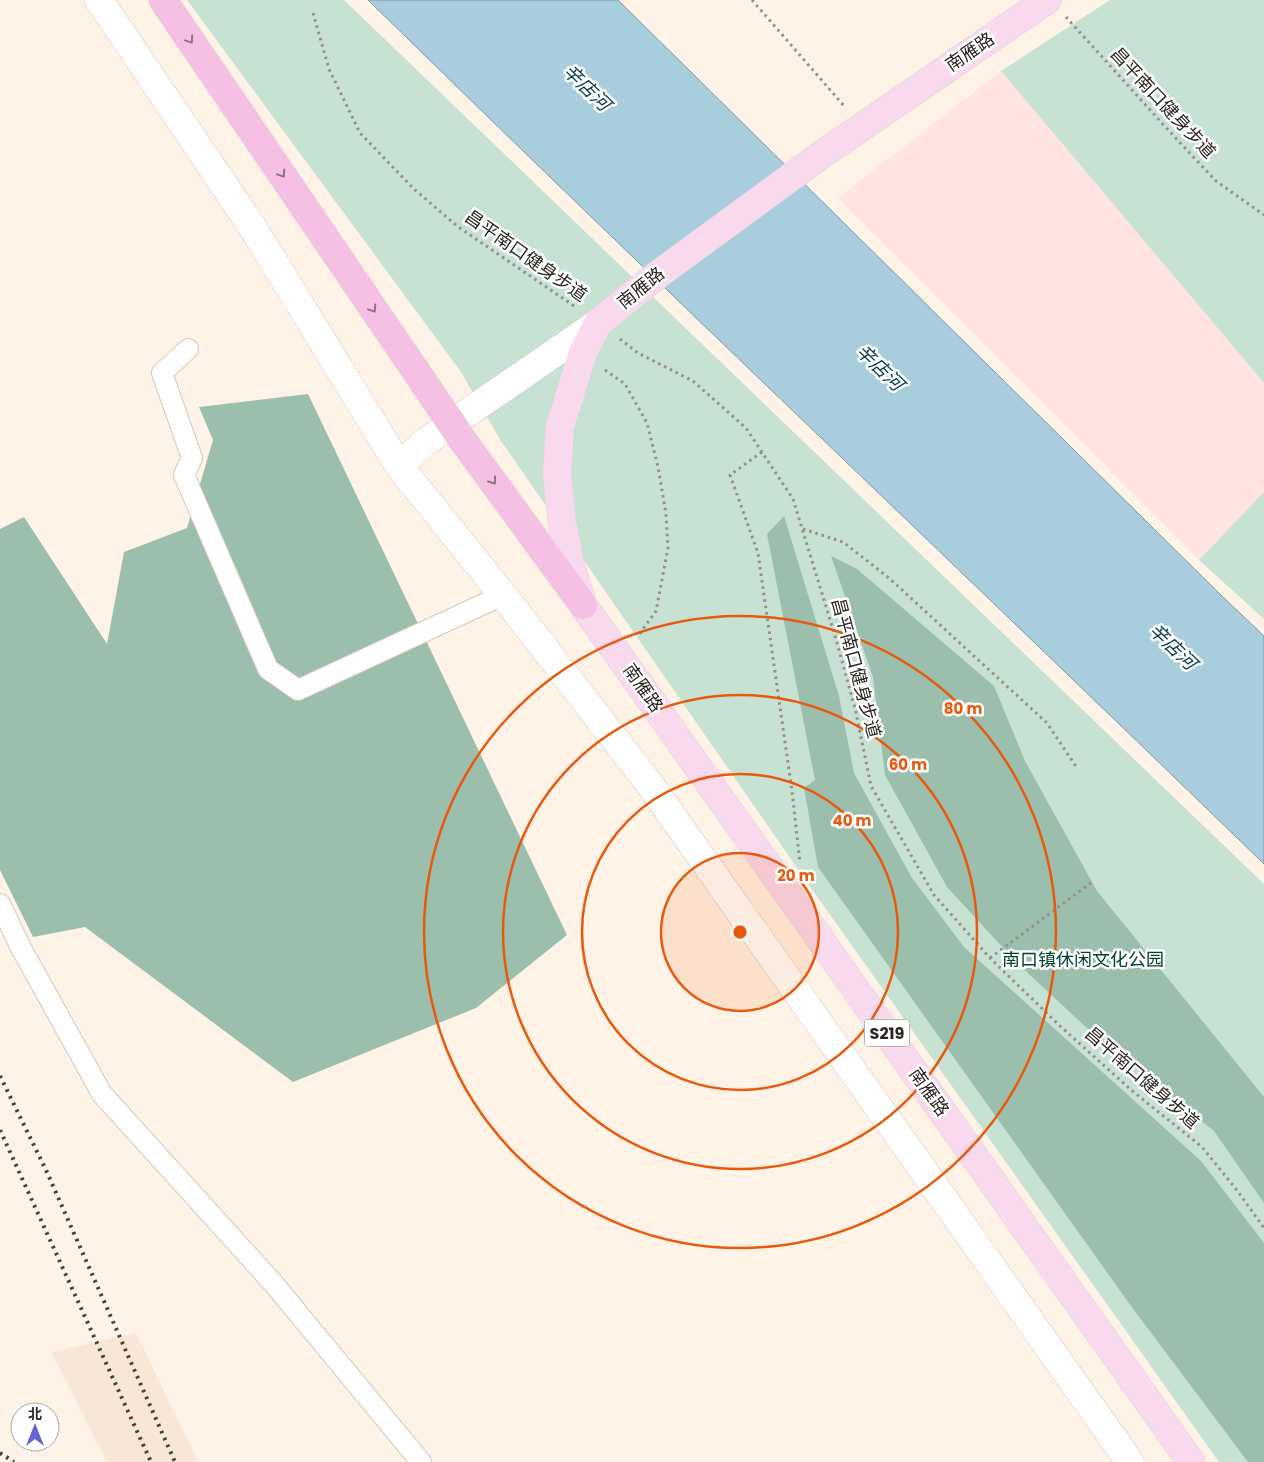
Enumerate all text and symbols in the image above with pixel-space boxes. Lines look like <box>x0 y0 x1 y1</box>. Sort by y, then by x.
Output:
street label: 南雁路 <box>940 26 999 77</box>
one-way arrow <box>184 34 193 44</box>
street label: 昌平南口健身步道 <box>1105 41 1222 164</box>
water label: 辛店河 <box>557 58 619 120</box>
one-way arrow <box>276 169 285 178</box>
street label: 昌平南口健身步道 <box>460 204 592 307</box>
street label: 南雁路 <box>612 261 670 314</box>
one-way arrow <box>367 303 376 312</box>
water label: 辛店河 <box>850 338 912 400</box>
one-way arrow <box>487 475 495 484</box>
street label: 昌平南口健身步道 <box>826 595 887 741</box>
water label: 辛店河 <box>1143 617 1205 679</box>
street label: 南雁路 <box>618 658 669 717</box>
text: 80 m <box>944 698 982 719</box>
text: 60 m <box>889 754 927 775</box>
text: 40 m <box>832 810 872 831</box>
text: 20 m <box>777 865 815 886</box>
centre of rings <box>731 923 749 941</box>
park label: 南口镇休闲文化公园 <box>1002 947 1164 972</box>
road number: S219 <box>864 1020 910 1046</box>
street label: 昌平南口健身步道 <box>1080 1021 1205 1134</box>
street label: 南雁路 <box>904 1062 955 1121</box>
north arrow <box>10 1402 60 1452</box>
text: 北 <box>28 1404 42 1424</box>

